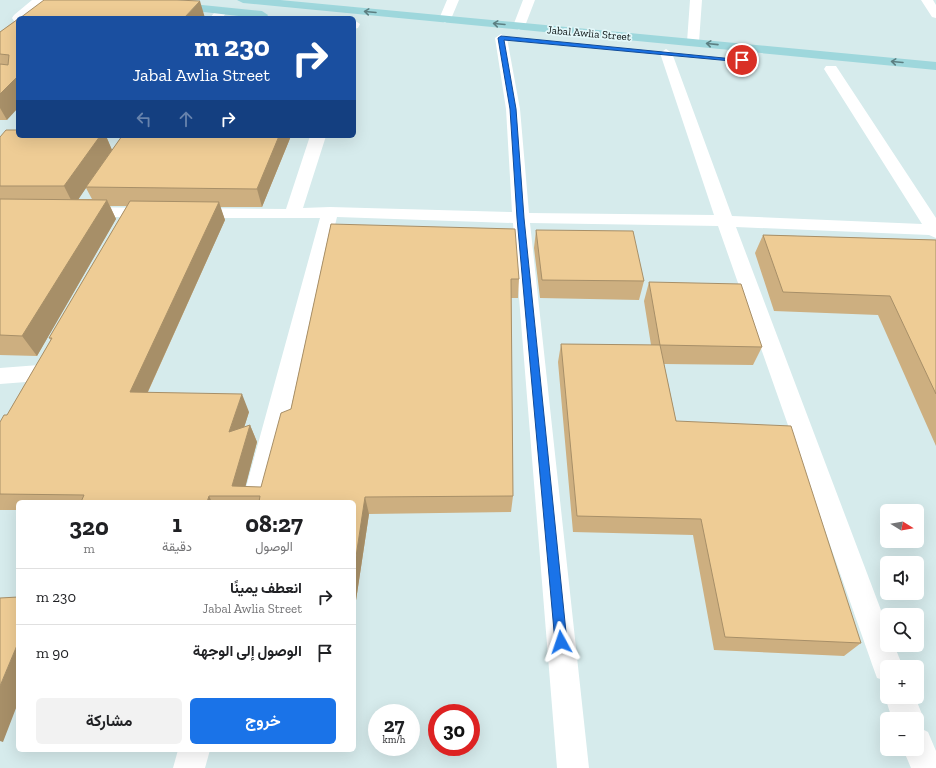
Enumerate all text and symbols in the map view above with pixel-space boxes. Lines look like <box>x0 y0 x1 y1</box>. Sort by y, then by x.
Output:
one-way arrow <box>363 9 376 16</box>
one-way arrow <box>493 21 506 28</box>
street label: Jabal Awlia Street <box>546 23 632 44</box>
text: 230 m <box>194 30 270 63</box>
icon: right <box>284 32 336 84</box>
one-way arrow <box>706 41 719 48</box>
pin <box>725 43 759 77</box>
icon: arrive <box>731 49 753 71</box>
one-way arrow <box>891 58 904 66</box>
text: Jabal Awlia Street <box>132 64 270 86</box>
icon: left <box>133 108 155 130</box>
icon: ahead <box>175 108 197 130</box>
icon: right <box>217 108 239 130</box>
north arrow <box>880 504 924 548</box>
map controls <box>880 504 924 756</box>
text: 1 <box>172 509 182 538</box>
text: 08:27 <box>245 509 303 538</box>
text: 320 <box>69 512 109 541</box>
text: دقيقة <box>162 539 192 554</box>
text: الوصول <box>255 539 293 554</box>
text: m <box>83 541 95 556</box>
button: sound <box>880 556 924 600</box>
text: انعطف يمينًا <box>230 579 302 597</box>
icon: right <box>314 586 336 608</box>
text: 230 m <box>36 588 76 606</box>
text: Jabal Awlia Street <box>203 601 302 616</box>
button: search <box>880 608 924 652</box>
position arrow <box>540 621 582 663</box>
text: الوصول إلى الوجهة <box>193 642 302 660</box>
icon: arrive <box>314 642 336 664</box>
text: 90 m <box>36 644 69 662</box>
button: + <box>880 660 924 704</box>
button: مشاركة <box>36 698 182 744</box>
button: خروج <box>190 698 336 744</box>
speed limit sign: 30 <box>428 704 480 756</box>
button: − <box>880 712 924 756</box>
text: 27 <box>384 713 404 737</box>
text: km/h <box>383 734 405 746</box>

